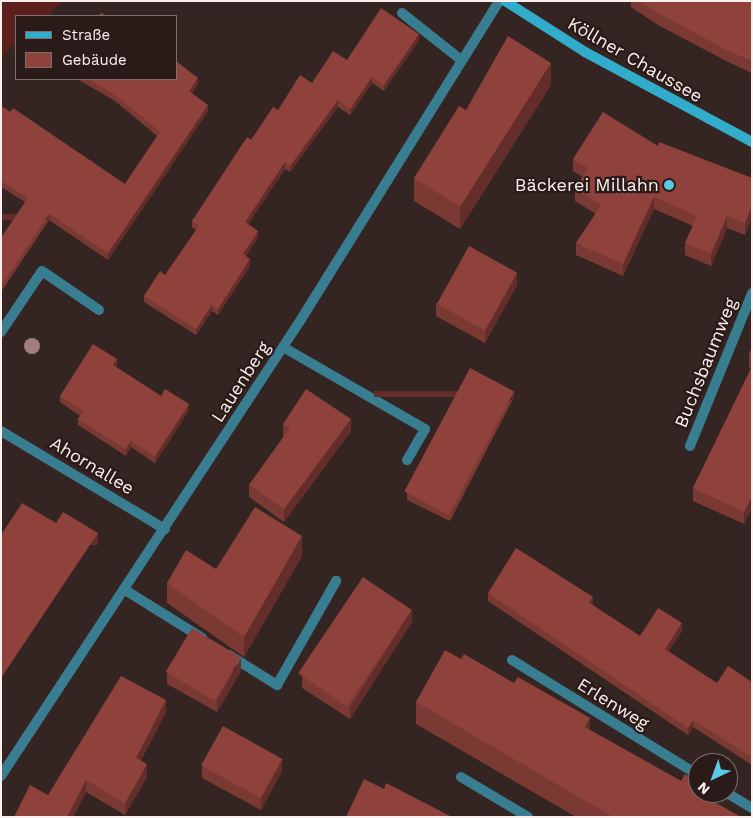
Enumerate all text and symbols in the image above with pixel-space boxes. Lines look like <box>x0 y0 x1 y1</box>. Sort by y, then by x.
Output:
street label: Köllner Chaussee <box>564 13 706 107</box>
legend <box>15 15 178 80</box>
text: Straße <box>62 26 110 44</box>
text: Gebäude <box>62 51 127 69</box>
place label: Bäckerei Millahn <box>515 174 659 196</box>
marker: Bäckerei Millahn <box>663 179 675 191</box>
street label: Buchsbaumweg <box>670 295 742 431</box>
street label: Lauenberg <box>207 338 275 426</box>
street label: Ahornallee <box>46 432 138 500</box>
street label: Erlenweg <box>573 674 653 734</box>
north arrow <box>688 753 738 803</box>
text: N <box>694 779 713 798</box>

